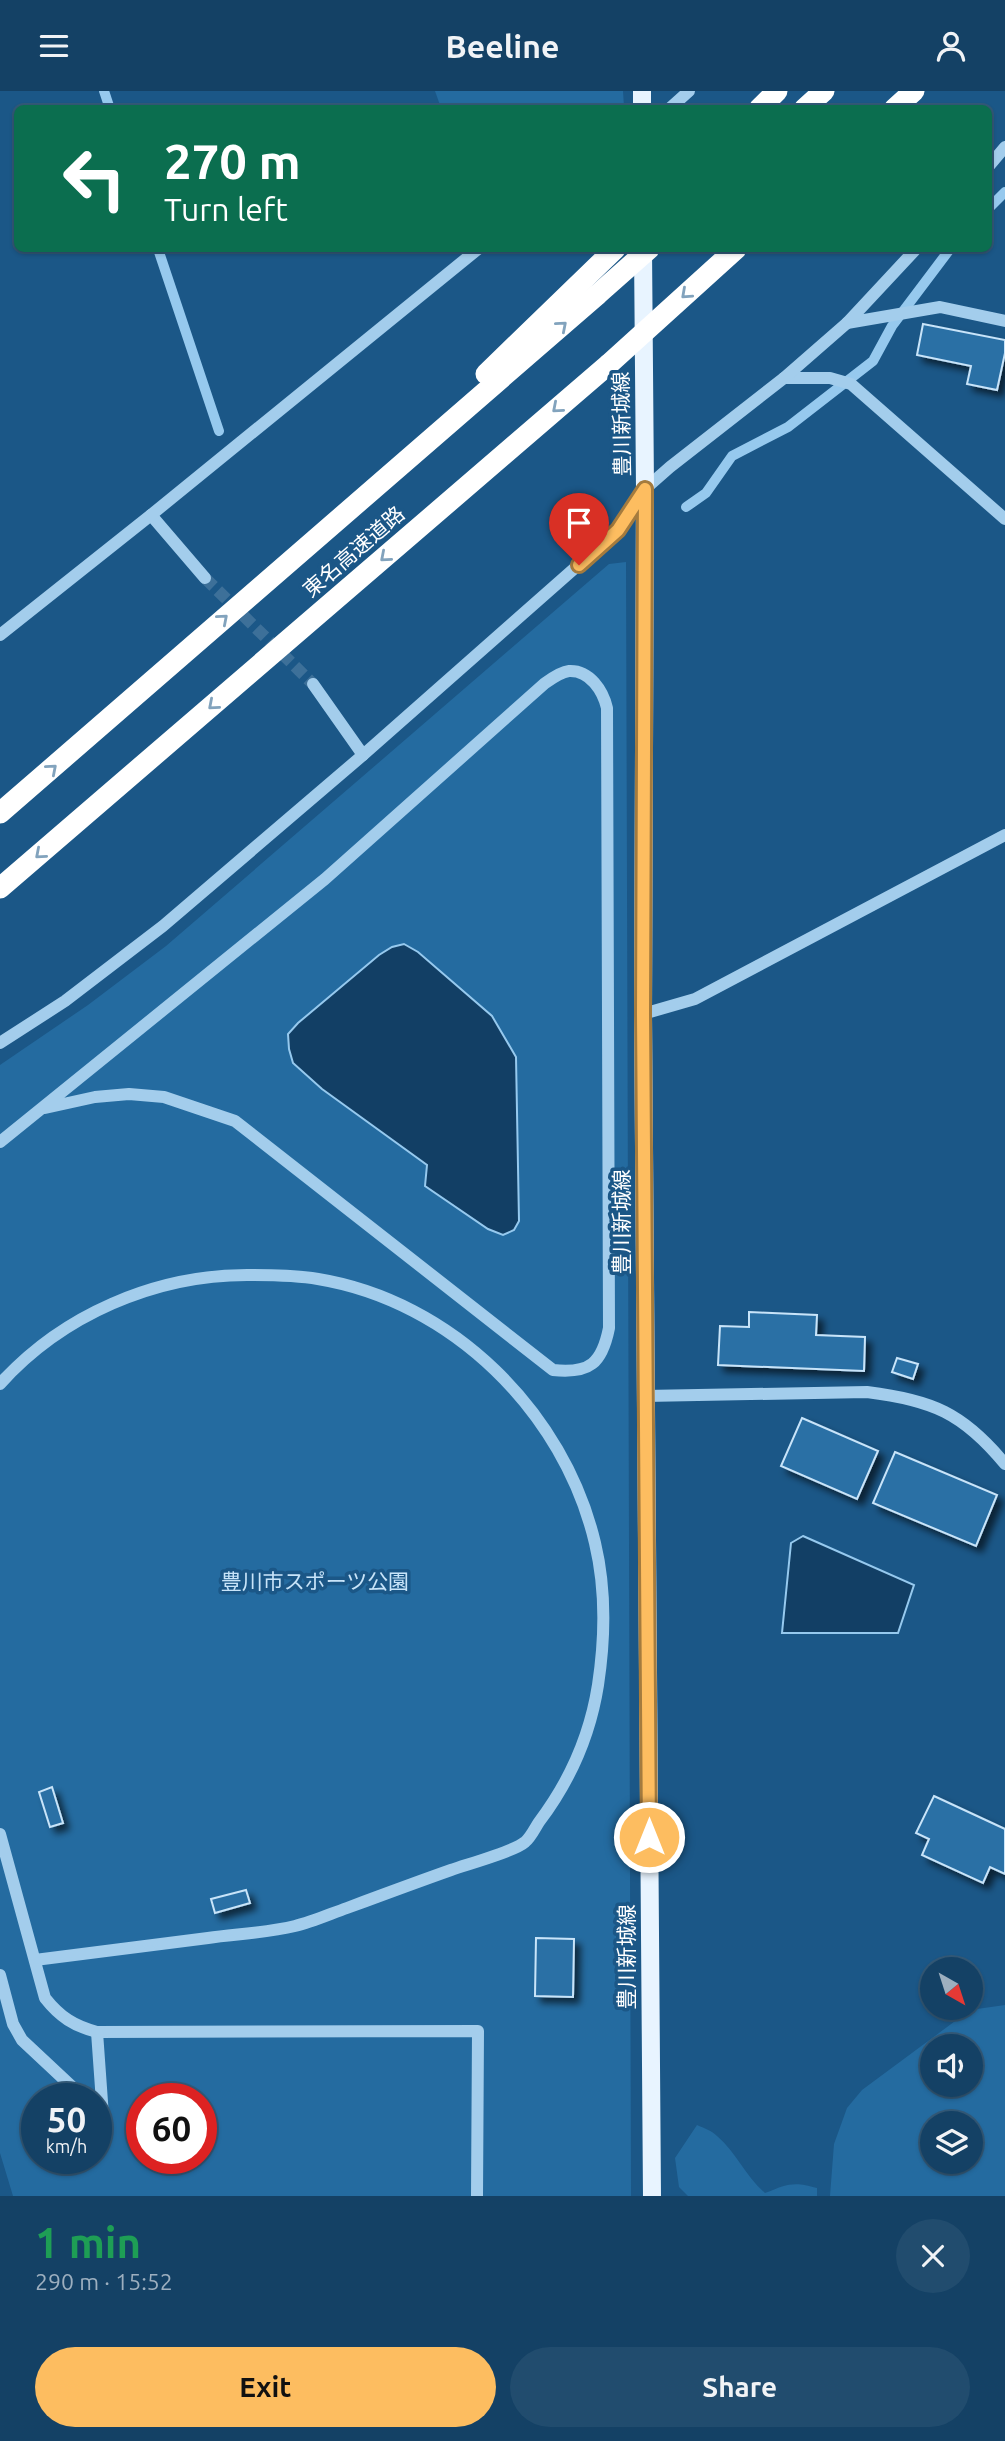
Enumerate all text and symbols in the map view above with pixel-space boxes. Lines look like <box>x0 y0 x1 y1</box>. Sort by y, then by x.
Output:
icon: menu <box>35 27 73 65</box>
icon: person <box>932 27 970 65</box>
text: Beeline <box>446 28 559 64</box>
icon: left <box>49 133 140 224</box>
text: 270 m <box>164 133 301 188</box>
text: Turn left <box>164 191 288 227</box>
one-way arrow <box>681 286 694 299</box>
one-way arrow <box>553 322 566 334</box>
street label: 豊川新城線 <box>608 371 634 477</box>
one-way arrow <box>553 400 566 412</box>
pin <box>549 493 609 565</box>
street label: 東名高速道路 <box>298 501 409 602</box>
icon: arrive <box>560 504 598 542</box>
one-way arrow <box>380 549 393 561</box>
one-way arrow <box>215 615 228 627</box>
one-way arrow <box>208 697 221 709</box>
one-way arrow <box>43 764 56 777</box>
one-way arrow <box>36 846 49 858</box>
street label: 豊川新城線 <box>609 1170 633 1275</box>
park label: 豊川市スポーツ公園 <box>221 1569 409 1593</box>
position arrow <box>612 1800 686 1874</box>
street label: 豊川新城線 <box>614 1905 638 2010</box>
north arrow <box>920 1957 984 2019</box>
map controls <box>920 1957 983 2174</box>
button: sound <box>920 2034 983 2097</box>
speed limit sign: 60 <box>126 2083 217 2174</box>
text: 50 <box>47 2099 86 2139</box>
button: layers <box>920 2111 983 2174</box>
text: km/h <box>46 2136 87 2156</box>
text: 1 min <box>35 2219 141 2266</box>
button: close <box>896 2219 970 2293</box>
text: 290 m · 15:52 <box>35 2269 173 2294</box>
button: Exit <box>35 2347 496 2427</box>
button: Share <box>510 2347 970 2427</box>

